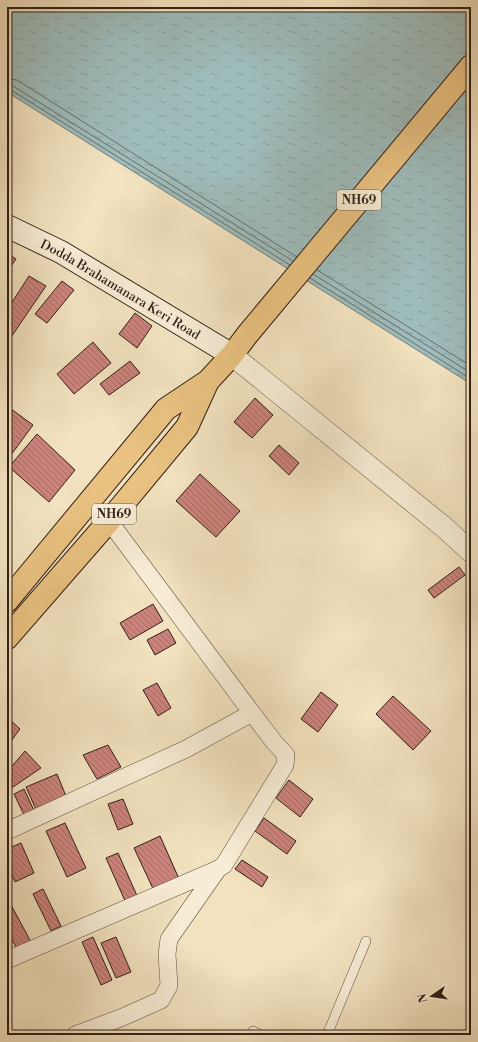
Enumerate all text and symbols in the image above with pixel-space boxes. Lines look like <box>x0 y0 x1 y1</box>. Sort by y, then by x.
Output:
road number: NH69 <box>337 190 381 210</box>
street label: Dodda Brahamanara Keri Road <box>38 236 204 343</box>
road number: NH69 <box>92 504 136 524</box>
north arrow <box>412 976 452 1016</box>
text: N <box>415 992 431 1004</box>

